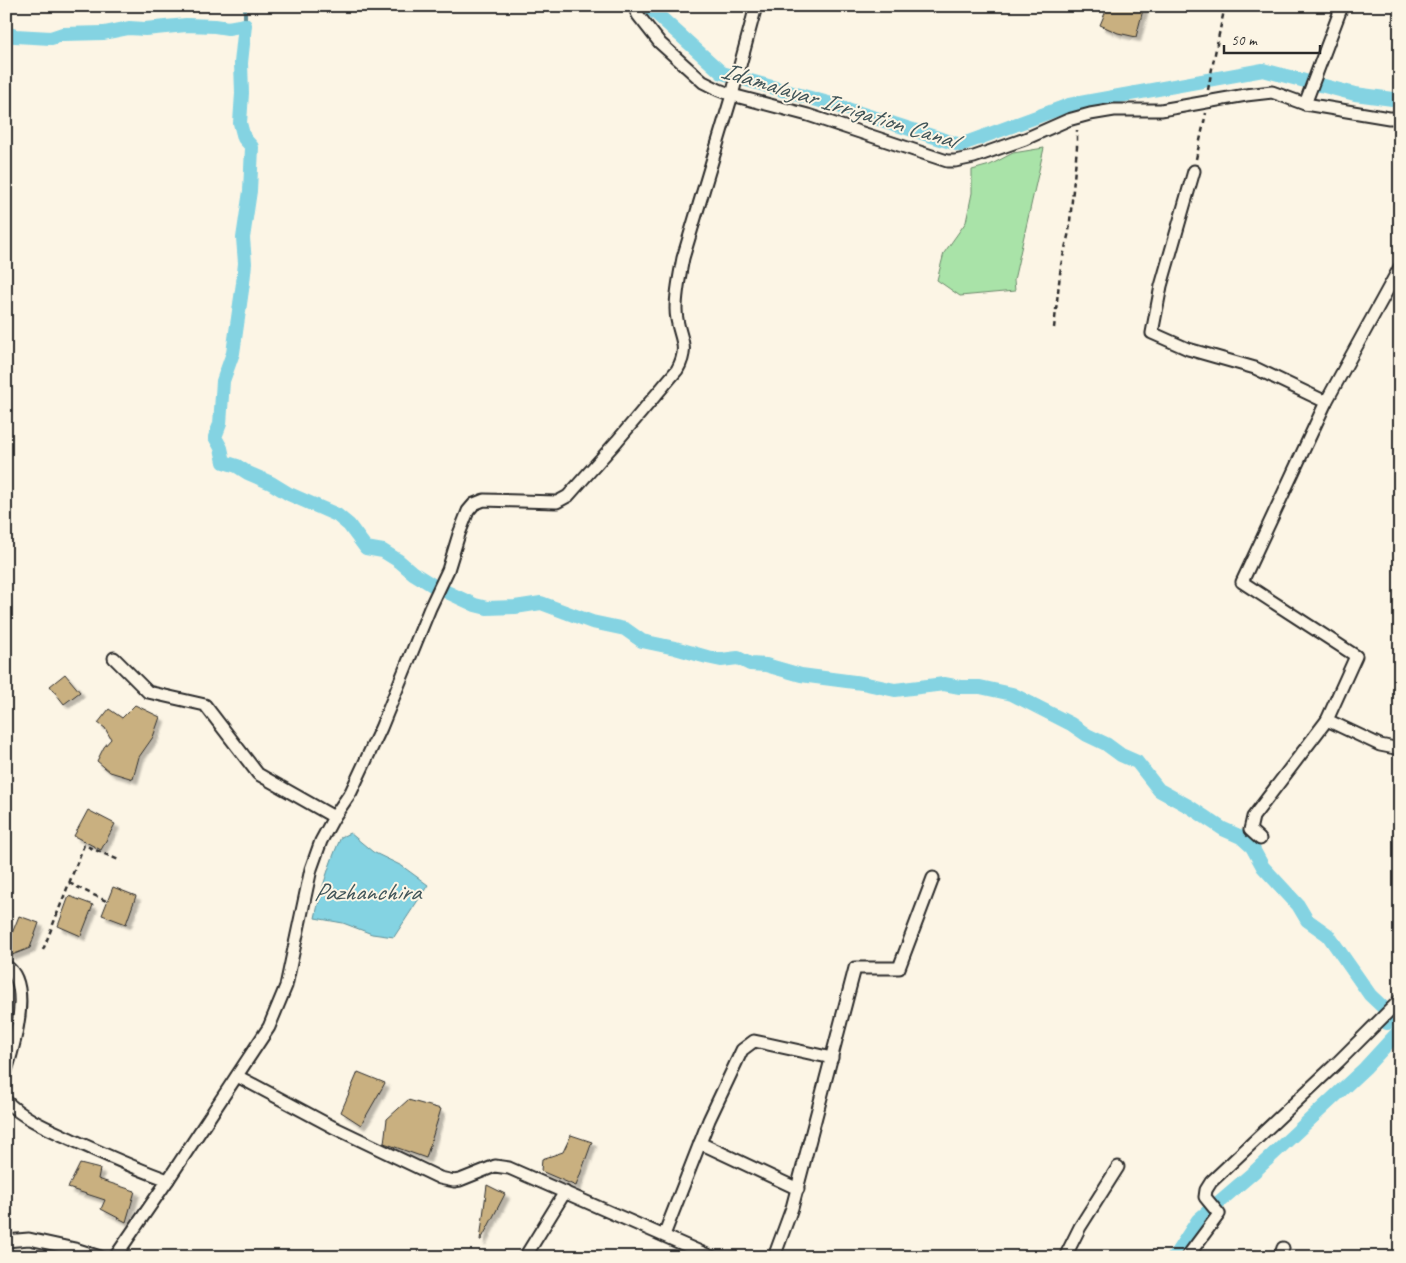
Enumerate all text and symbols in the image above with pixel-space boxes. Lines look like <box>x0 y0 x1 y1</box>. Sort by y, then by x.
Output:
scale bar <box>1224 22 1320 54</box>
text: 50 m <box>1231 31 1258 50</box>
water label: Idamalayar Irrigation Canal <box>717 54 967 158</box>
water label: Pazhanchira <box>314 876 422 908</box>

